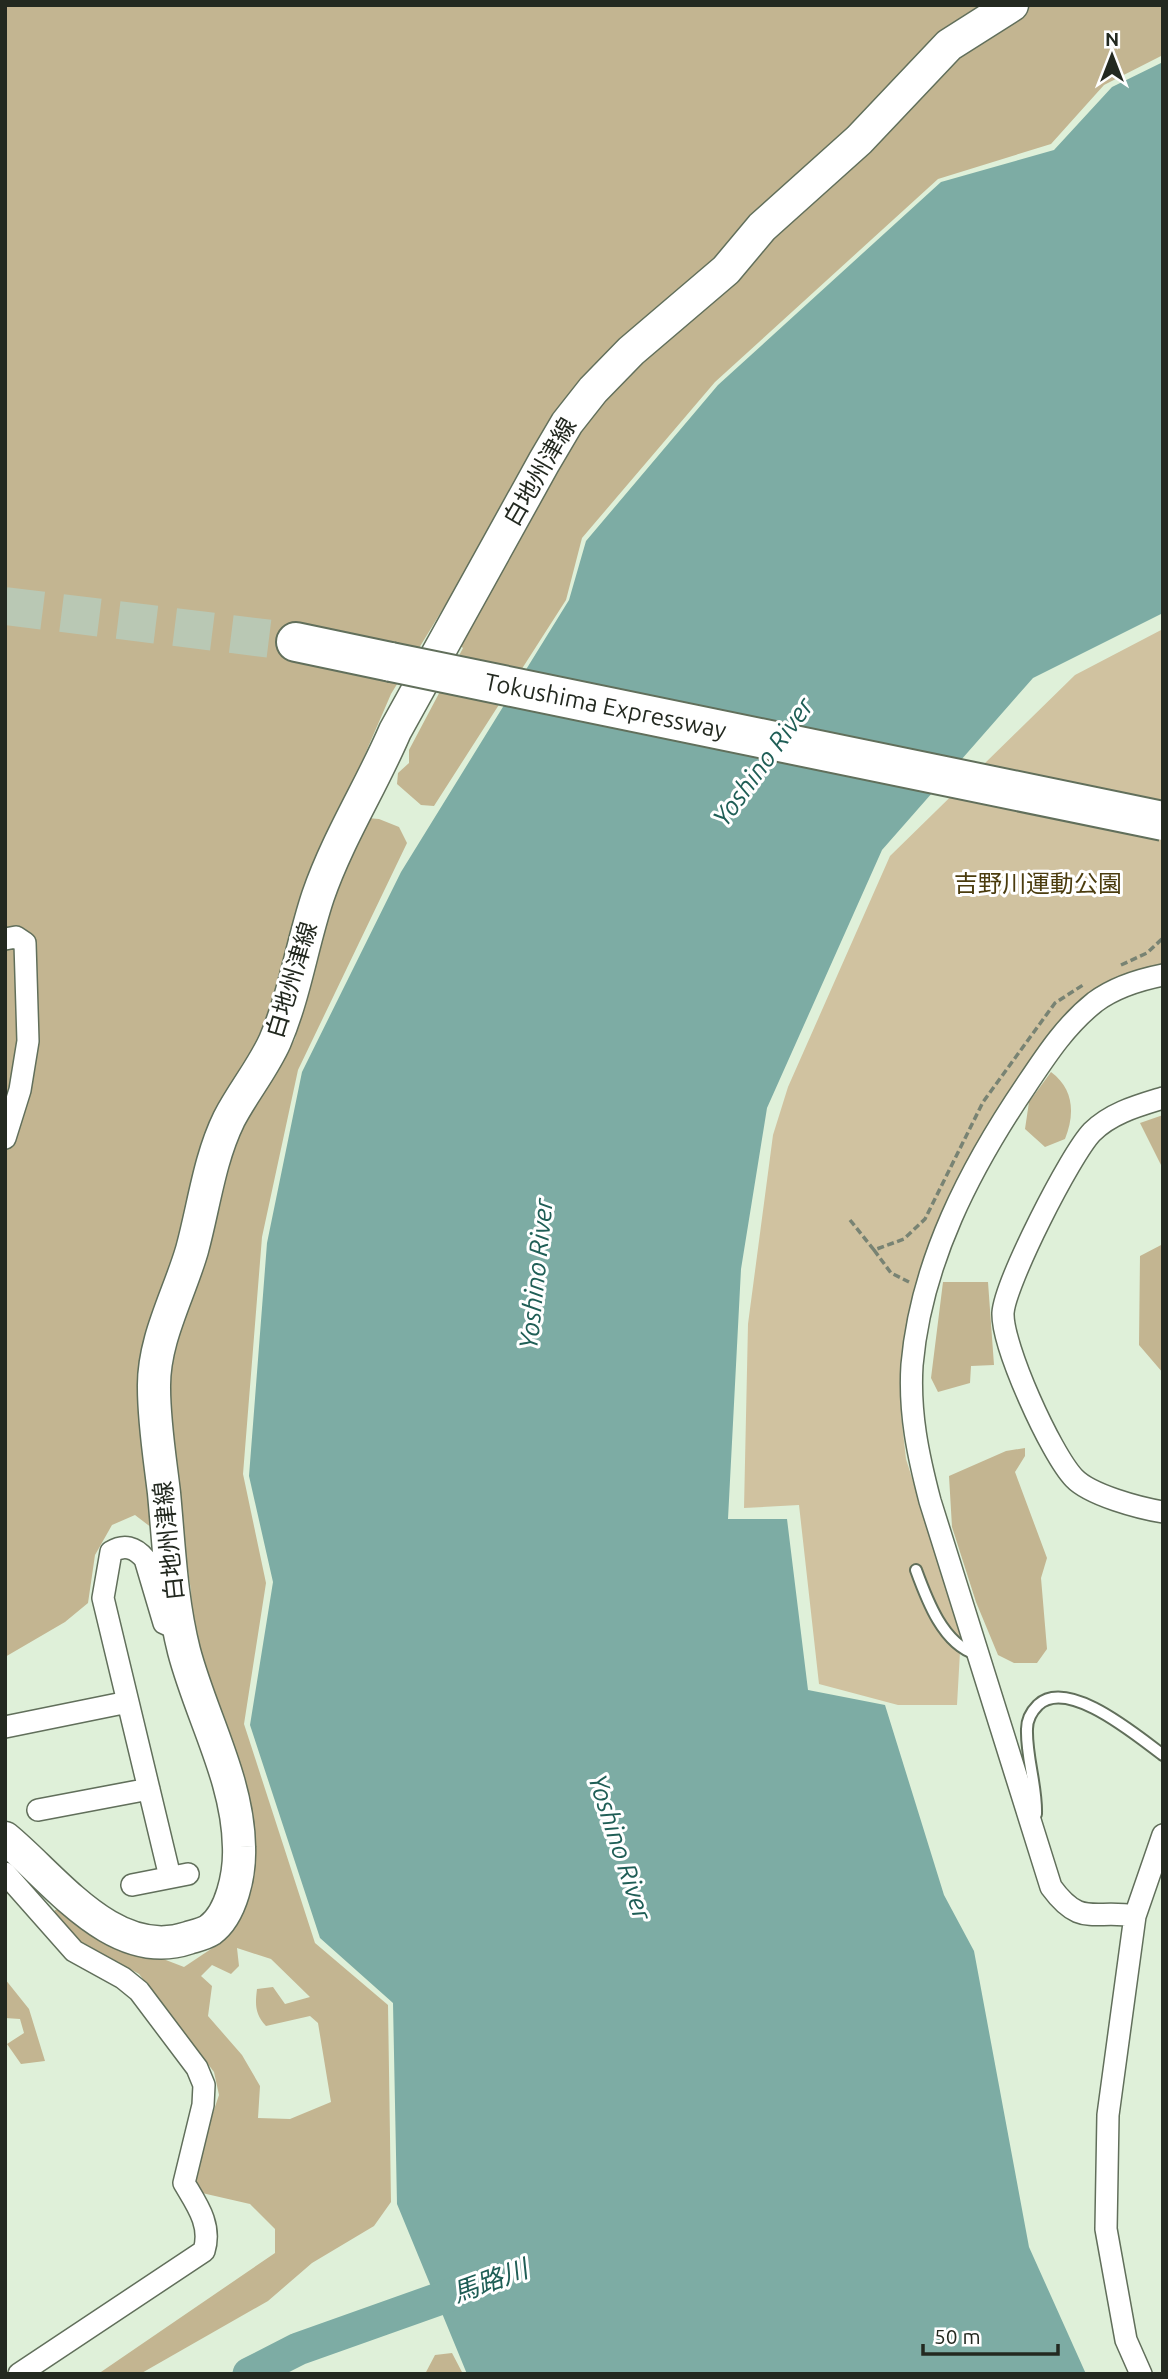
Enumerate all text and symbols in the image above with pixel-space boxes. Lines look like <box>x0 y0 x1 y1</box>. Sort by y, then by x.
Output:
north arrow <box>1077 21 1147 91</box>
text: N <box>1105 28 1119 50</box>
street label: 白地州津線 <box>498 413 581 530</box>
street label: Tokushima Expressway <box>482 668 729 744</box>
water label: Yoshino River <box>706 691 819 832</box>
park label: 吉野川運動公園 <box>954 870 1122 897</box>
street label: 白地州津線 <box>261 919 322 1041</box>
water label: Yoshino River <box>513 1196 558 1351</box>
street label: 白地州津線 <box>149 1480 188 1602</box>
water label: Yoshino River <box>583 1770 658 1924</box>
water label: 馬路川 <box>448 2253 534 2307</box>
scale bar <box>923 2312 1058 2356</box>
text: 50 m <box>934 2324 981 2348</box>

